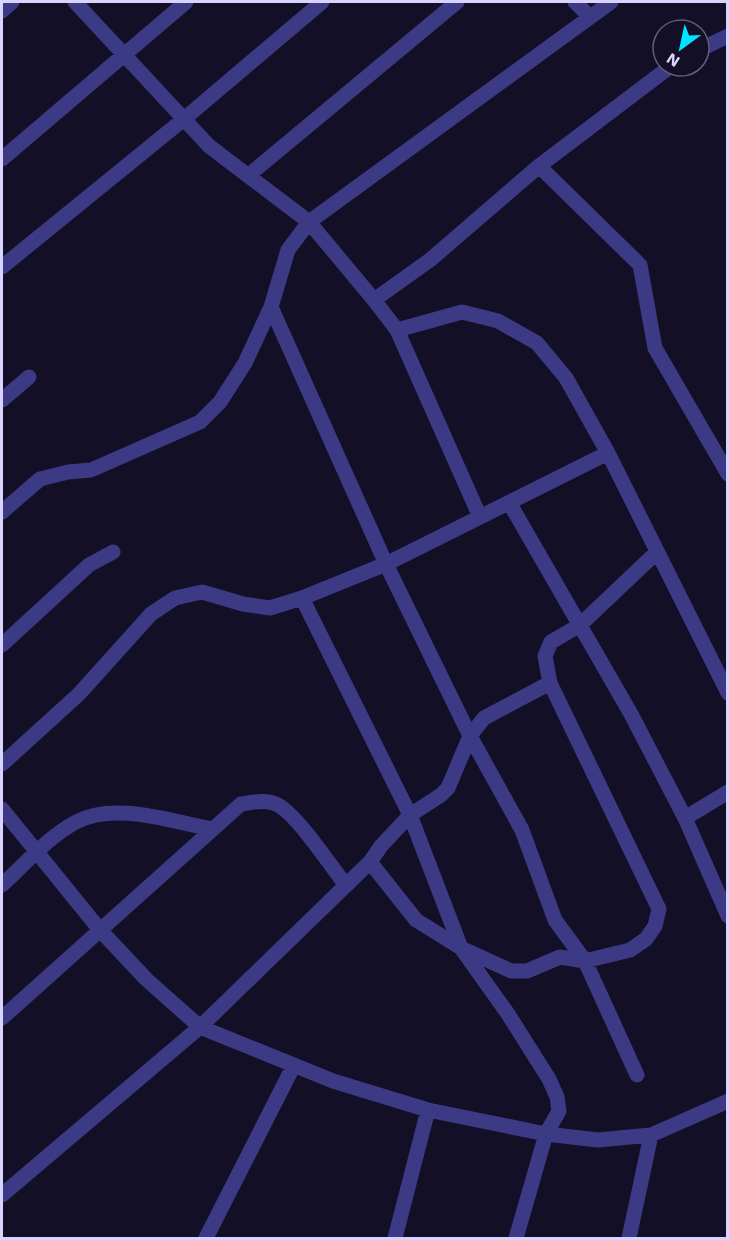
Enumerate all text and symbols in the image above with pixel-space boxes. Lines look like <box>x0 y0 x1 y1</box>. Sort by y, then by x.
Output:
north arrow <box>651 18 711 78</box>
text: N <box>663 49 683 71</box>

